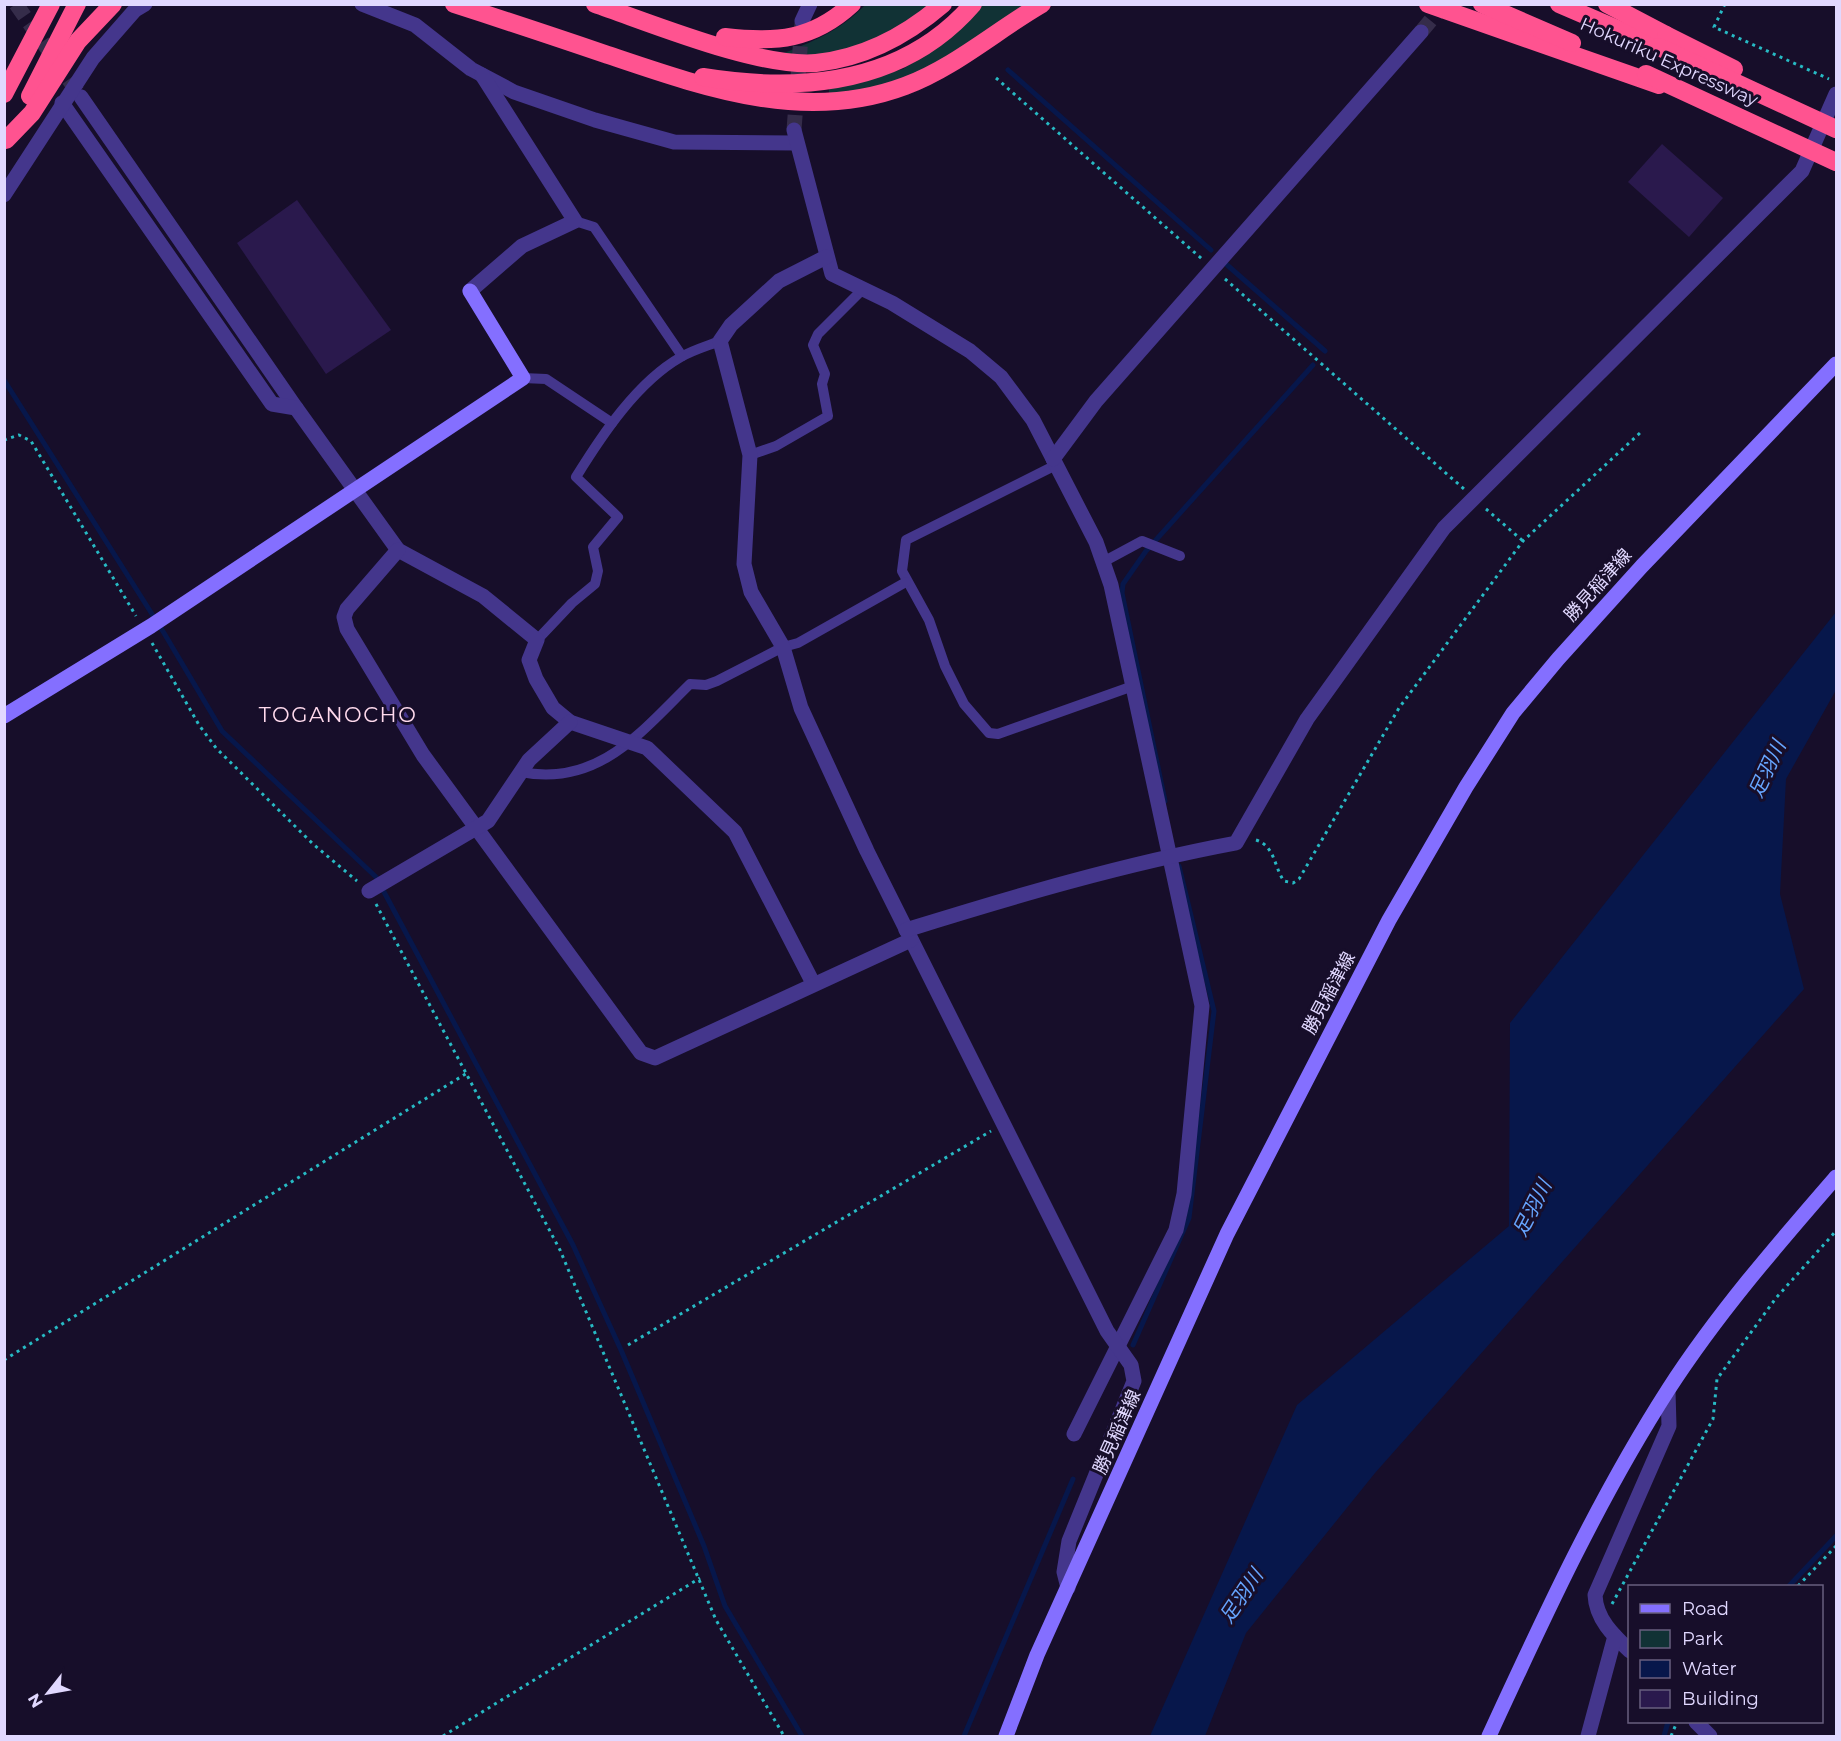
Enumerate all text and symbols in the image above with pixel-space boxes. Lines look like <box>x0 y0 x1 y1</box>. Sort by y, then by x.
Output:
street label: Hokuriku Expressway <box>1577 13 1762 111</box>
street label: 勝見稲津線 <box>1560 544 1636 626</box>
district label: TOGANOCHO <box>259 702 417 727</box>
water label: 足羽川 <box>1743 735 1791 801</box>
street label: 勝見稲津線 <box>1298 948 1360 1038</box>
water label: 足羽川 <box>1508 1174 1557 1240</box>
street label: 勝見稲津線 <box>1089 1386 1145 1478</box>
water label: 足羽川 <box>1214 1563 1269 1628</box>
legend <box>1628 1585 1823 1723</box>
text: Road <box>1682 1598 1729 1620</box>
text: Park <box>1682 1628 1723 1650</box>
text: Water <box>1682 1658 1737 1680</box>
north arrow <box>18 1663 78 1723</box>
text: Building <box>1682 1688 1759 1710</box>
text: N <box>24 1690 47 1711</box>

